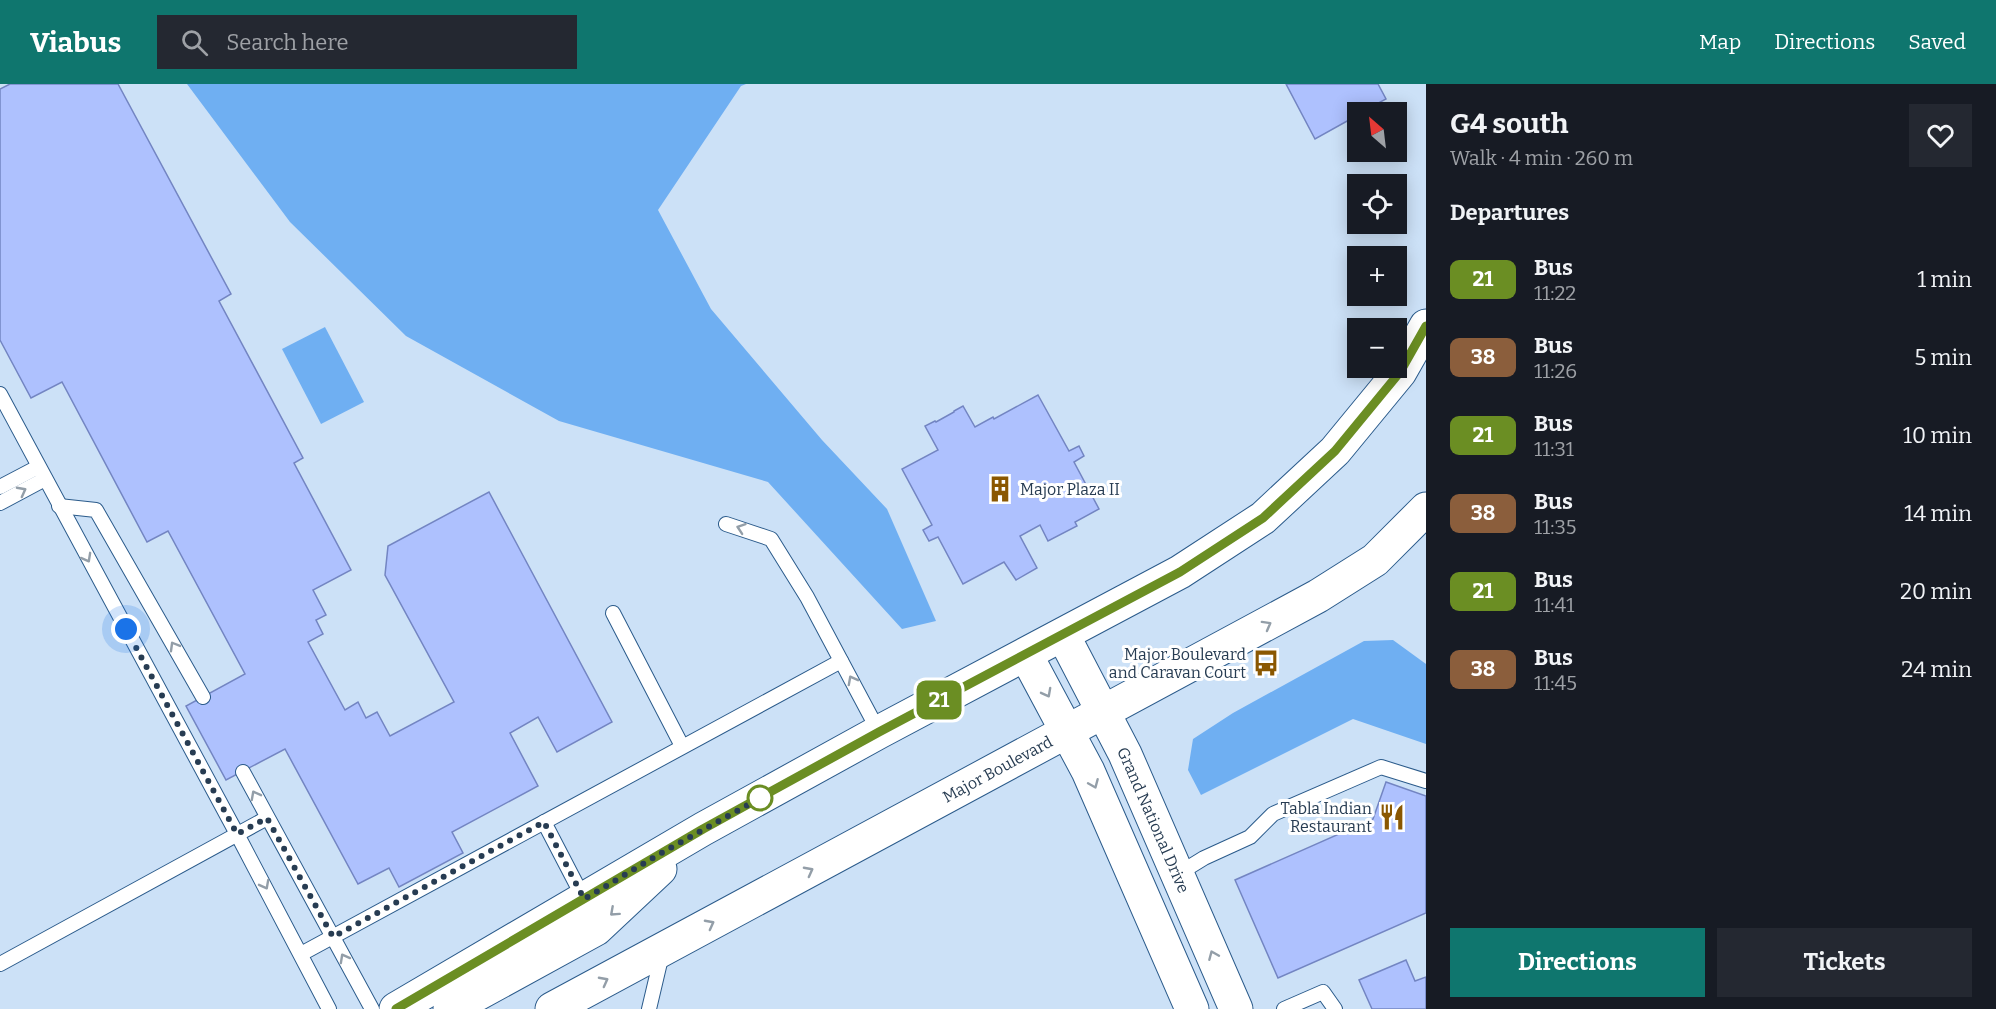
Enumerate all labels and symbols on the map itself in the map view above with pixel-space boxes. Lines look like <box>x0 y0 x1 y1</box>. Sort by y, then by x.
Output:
north arrow <box>1347 102 1407 162</box>
building icon: Major Plaza II <box>985 474 1015 504</box>
place label: Major Plaza II <box>1020 480 1120 499</box>
one-way arrow <box>16 487 27 498</box>
one-way arrow <box>736 523 747 536</box>
one-way arrow <box>80 551 91 562</box>
your location <box>111 614 141 644</box>
one-way arrow <box>1260 621 1271 632</box>
one-way arrow <box>170 642 181 652</box>
place label: Major Boulevard and Caravan Court <box>1109 645 1247 682</box>
bus stop icon: Major Boulevard and Caravan Court <box>1251 648 1281 678</box>
one-way arrow <box>848 676 859 687</box>
line badge: 21 <box>912 680 966 720</box>
one-way arrow <box>1040 687 1051 698</box>
street label: Major Boulevard <box>939 731 1056 806</box>
street label: Grand National Drive <box>1113 744 1194 896</box>
one-way arrow <box>1087 778 1099 789</box>
unlabelled marker <box>747 785 773 811</box>
one-way arrow <box>251 790 262 801</box>
place label: Tabla Indian Restaurant <box>1281 799 1372 836</box>
restaurant icon: Tabla Indian Restaurant <box>1377 802 1407 832</box>
one-way arrow <box>803 867 813 878</box>
one-way arrow <box>257 879 269 890</box>
one-way arrow <box>611 905 622 916</box>
one-way arrow <box>704 920 715 931</box>
one-way arrow <box>1208 951 1220 962</box>
one-way arrow <box>340 953 351 964</box>
one-way arrow <box>597 977 608 988</box>

